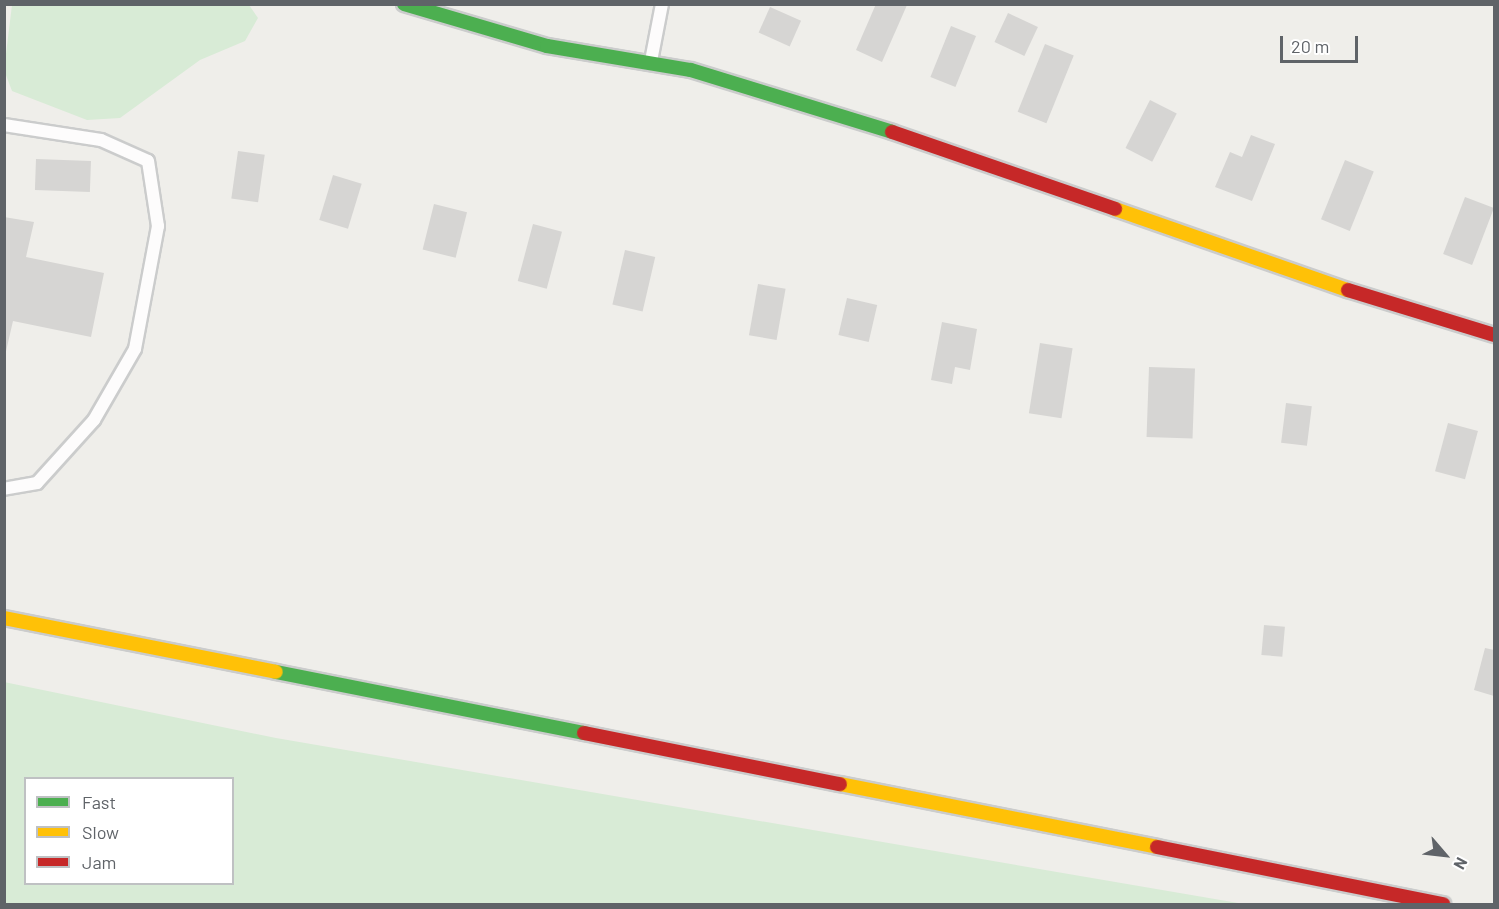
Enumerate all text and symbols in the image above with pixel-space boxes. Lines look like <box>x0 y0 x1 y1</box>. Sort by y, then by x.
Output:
scale bar <box>1283 24 1361 62</box>
text: 20 m <box>1291 35 1329 57</box>
legend <box>24 777 234 885</box>
text: Fast <box>82 791 116 813</box>
text: Slow <box>82 821 119 843</box>
north arrow <box>1415 825 1475 885</box>
text: Jam <box>82 851 116 873</box>
text: N <box>1450 855 1472 873</box>

